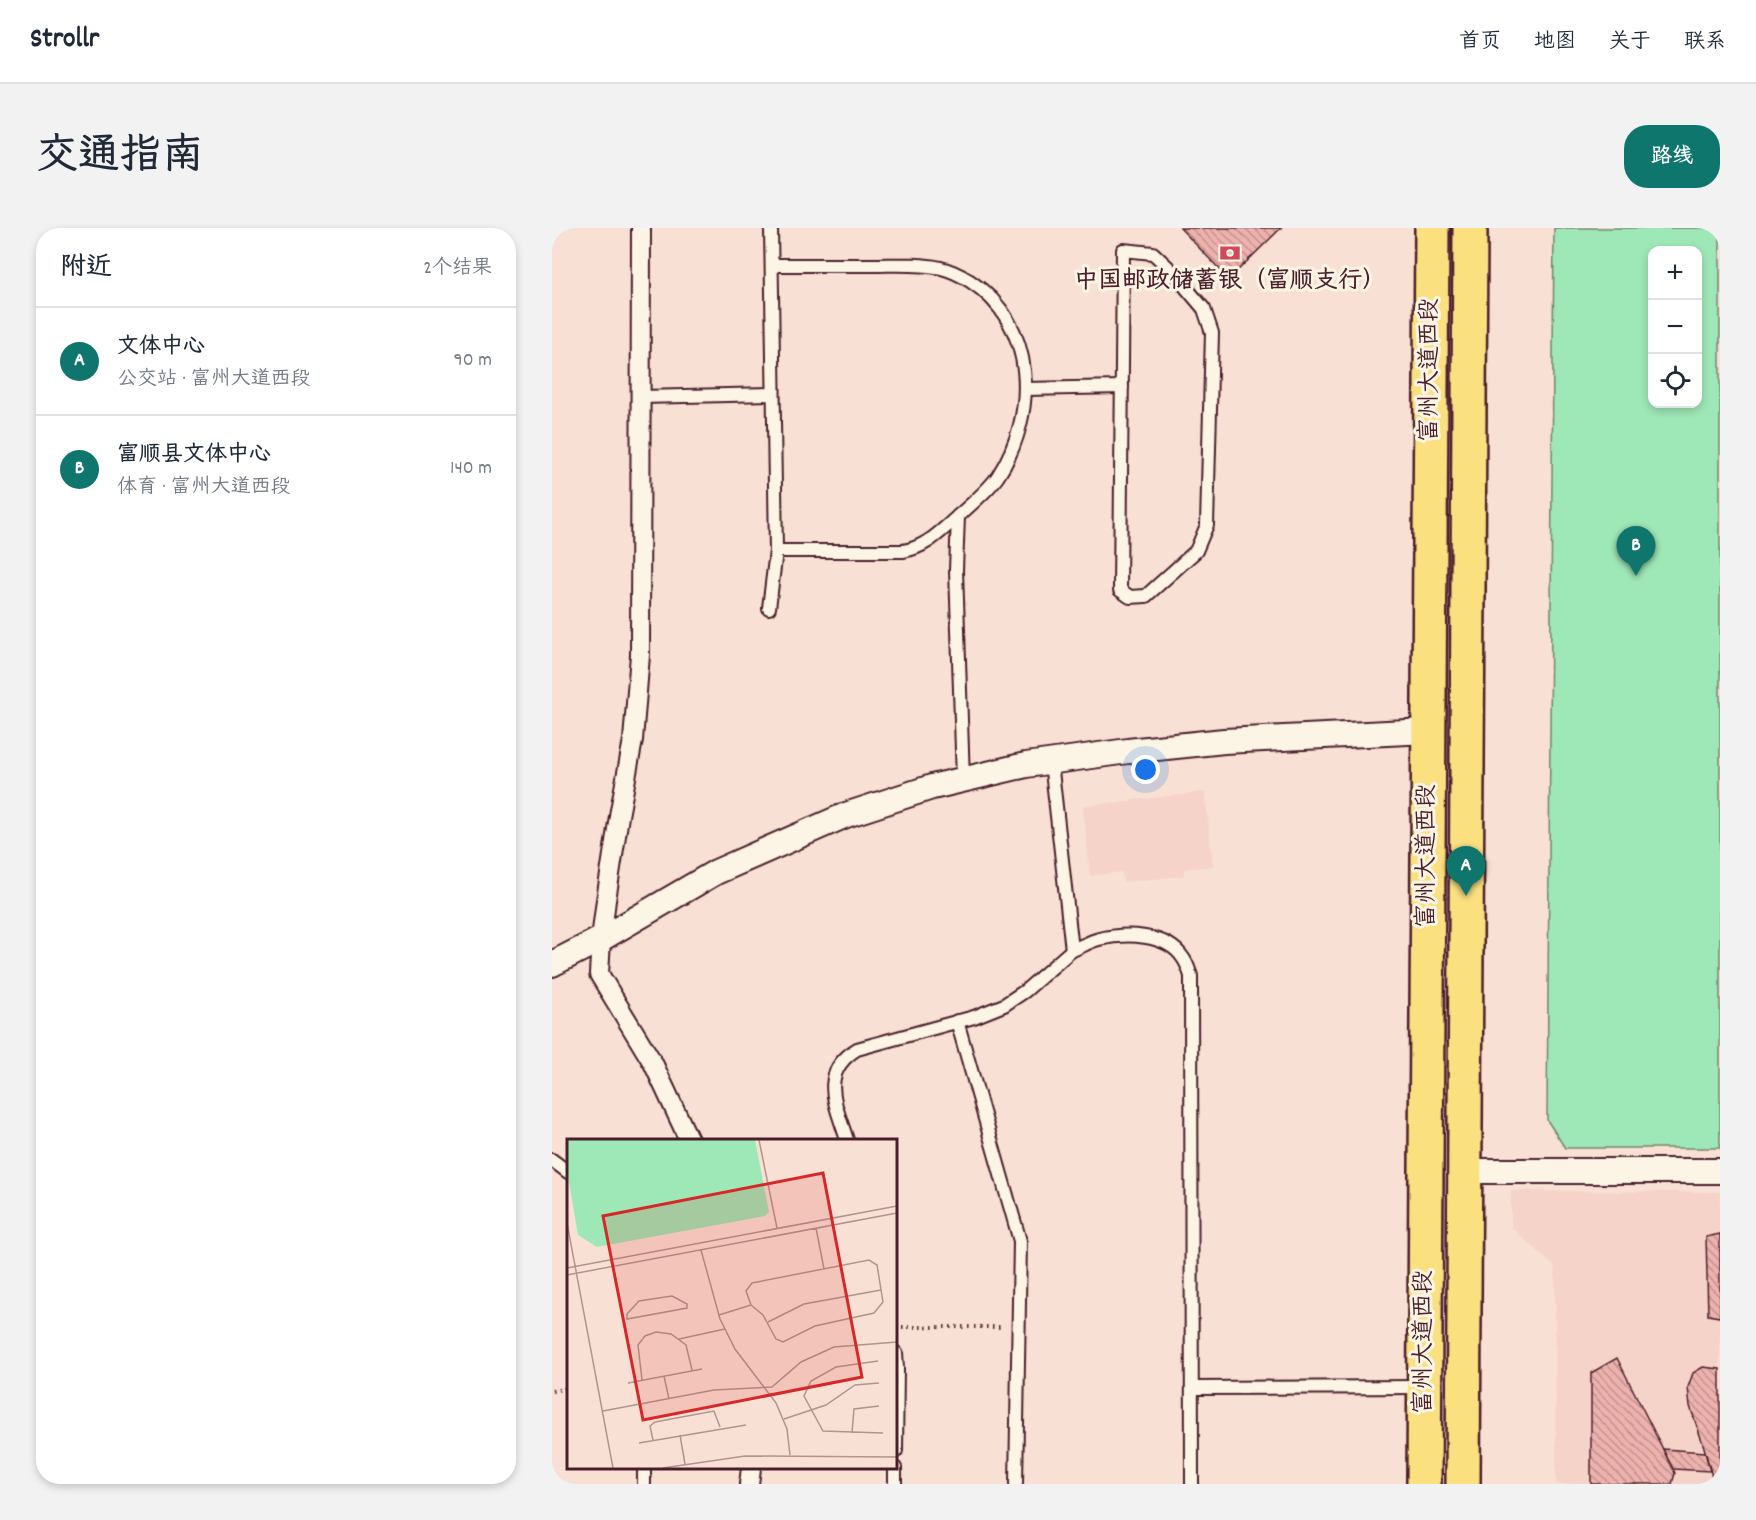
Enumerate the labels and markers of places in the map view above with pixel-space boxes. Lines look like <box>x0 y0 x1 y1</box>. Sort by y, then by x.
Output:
bank icon: 中国邮政储蓄银（富顺支行） <box>1218 241 1242 265</box>
place label: 中国邮政储蓄银（富顺支行） <box>1074 265 1386 299</box>
pin: B <box>1616 526 1656 576</box>
pin: A <box>1446 846 1486 896</box>

